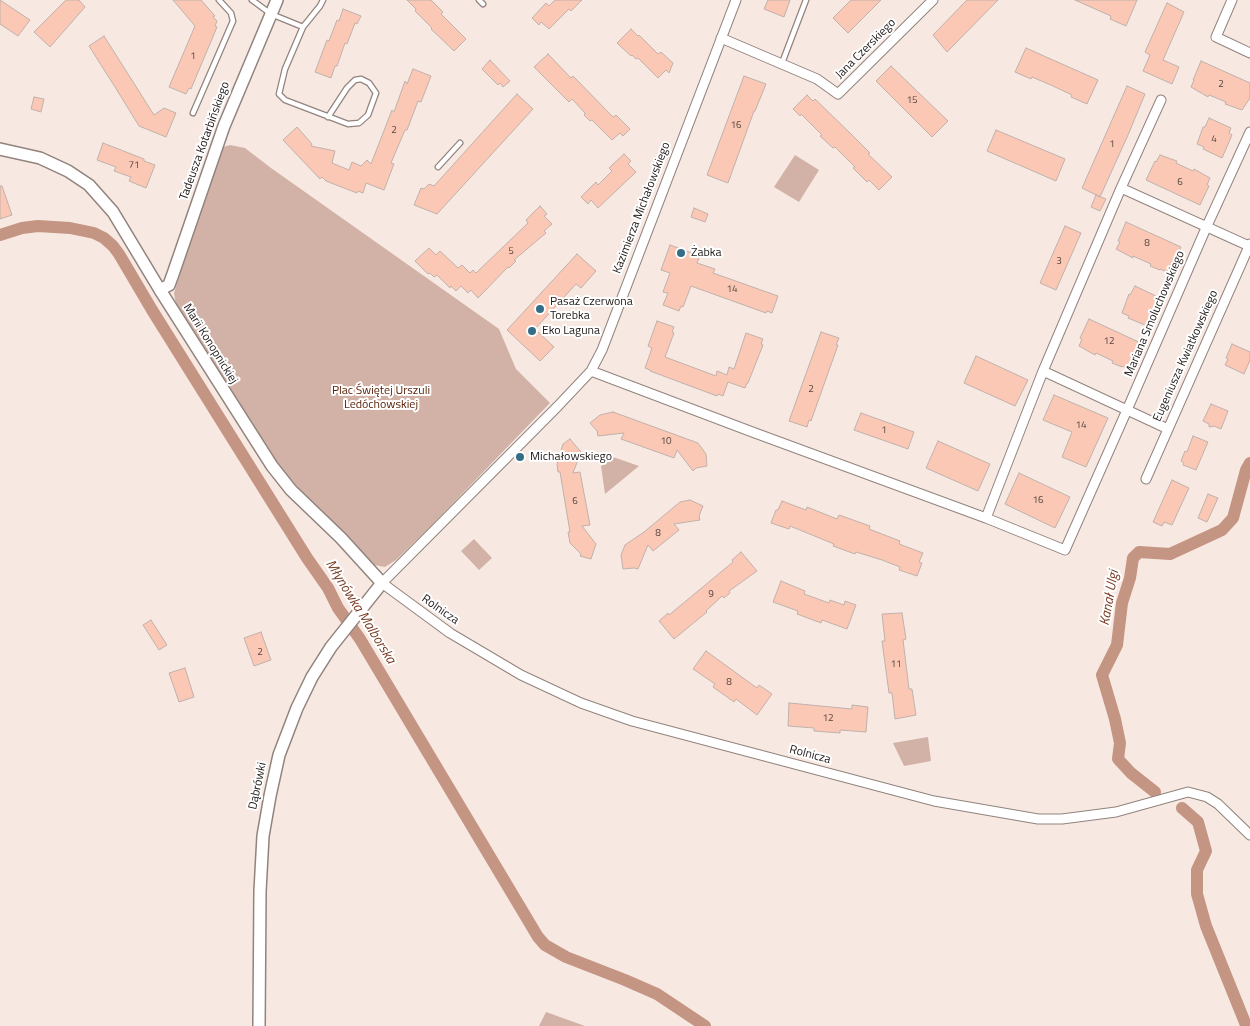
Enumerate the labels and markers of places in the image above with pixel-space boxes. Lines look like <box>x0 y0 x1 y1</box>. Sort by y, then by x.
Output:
place label: Żabka <box>691 246 721 260</box>
marker: Żabka <box>675 247 687 259</box>
place label: Pasaż Czerwona Torebka <box>550 295 633 323</box>
marker: Pasaż Czerwona Torebka <box>534 303 546 315</box>
place label: Eko Laguna <box>542 324 600 338</box>
marker: Eko Laguna <box>526 325 538 337</box>
place label: Michałowskiego <box>530 450 612 464</box>
marker: Michałowskiego <box>514 451 526 463</box>

